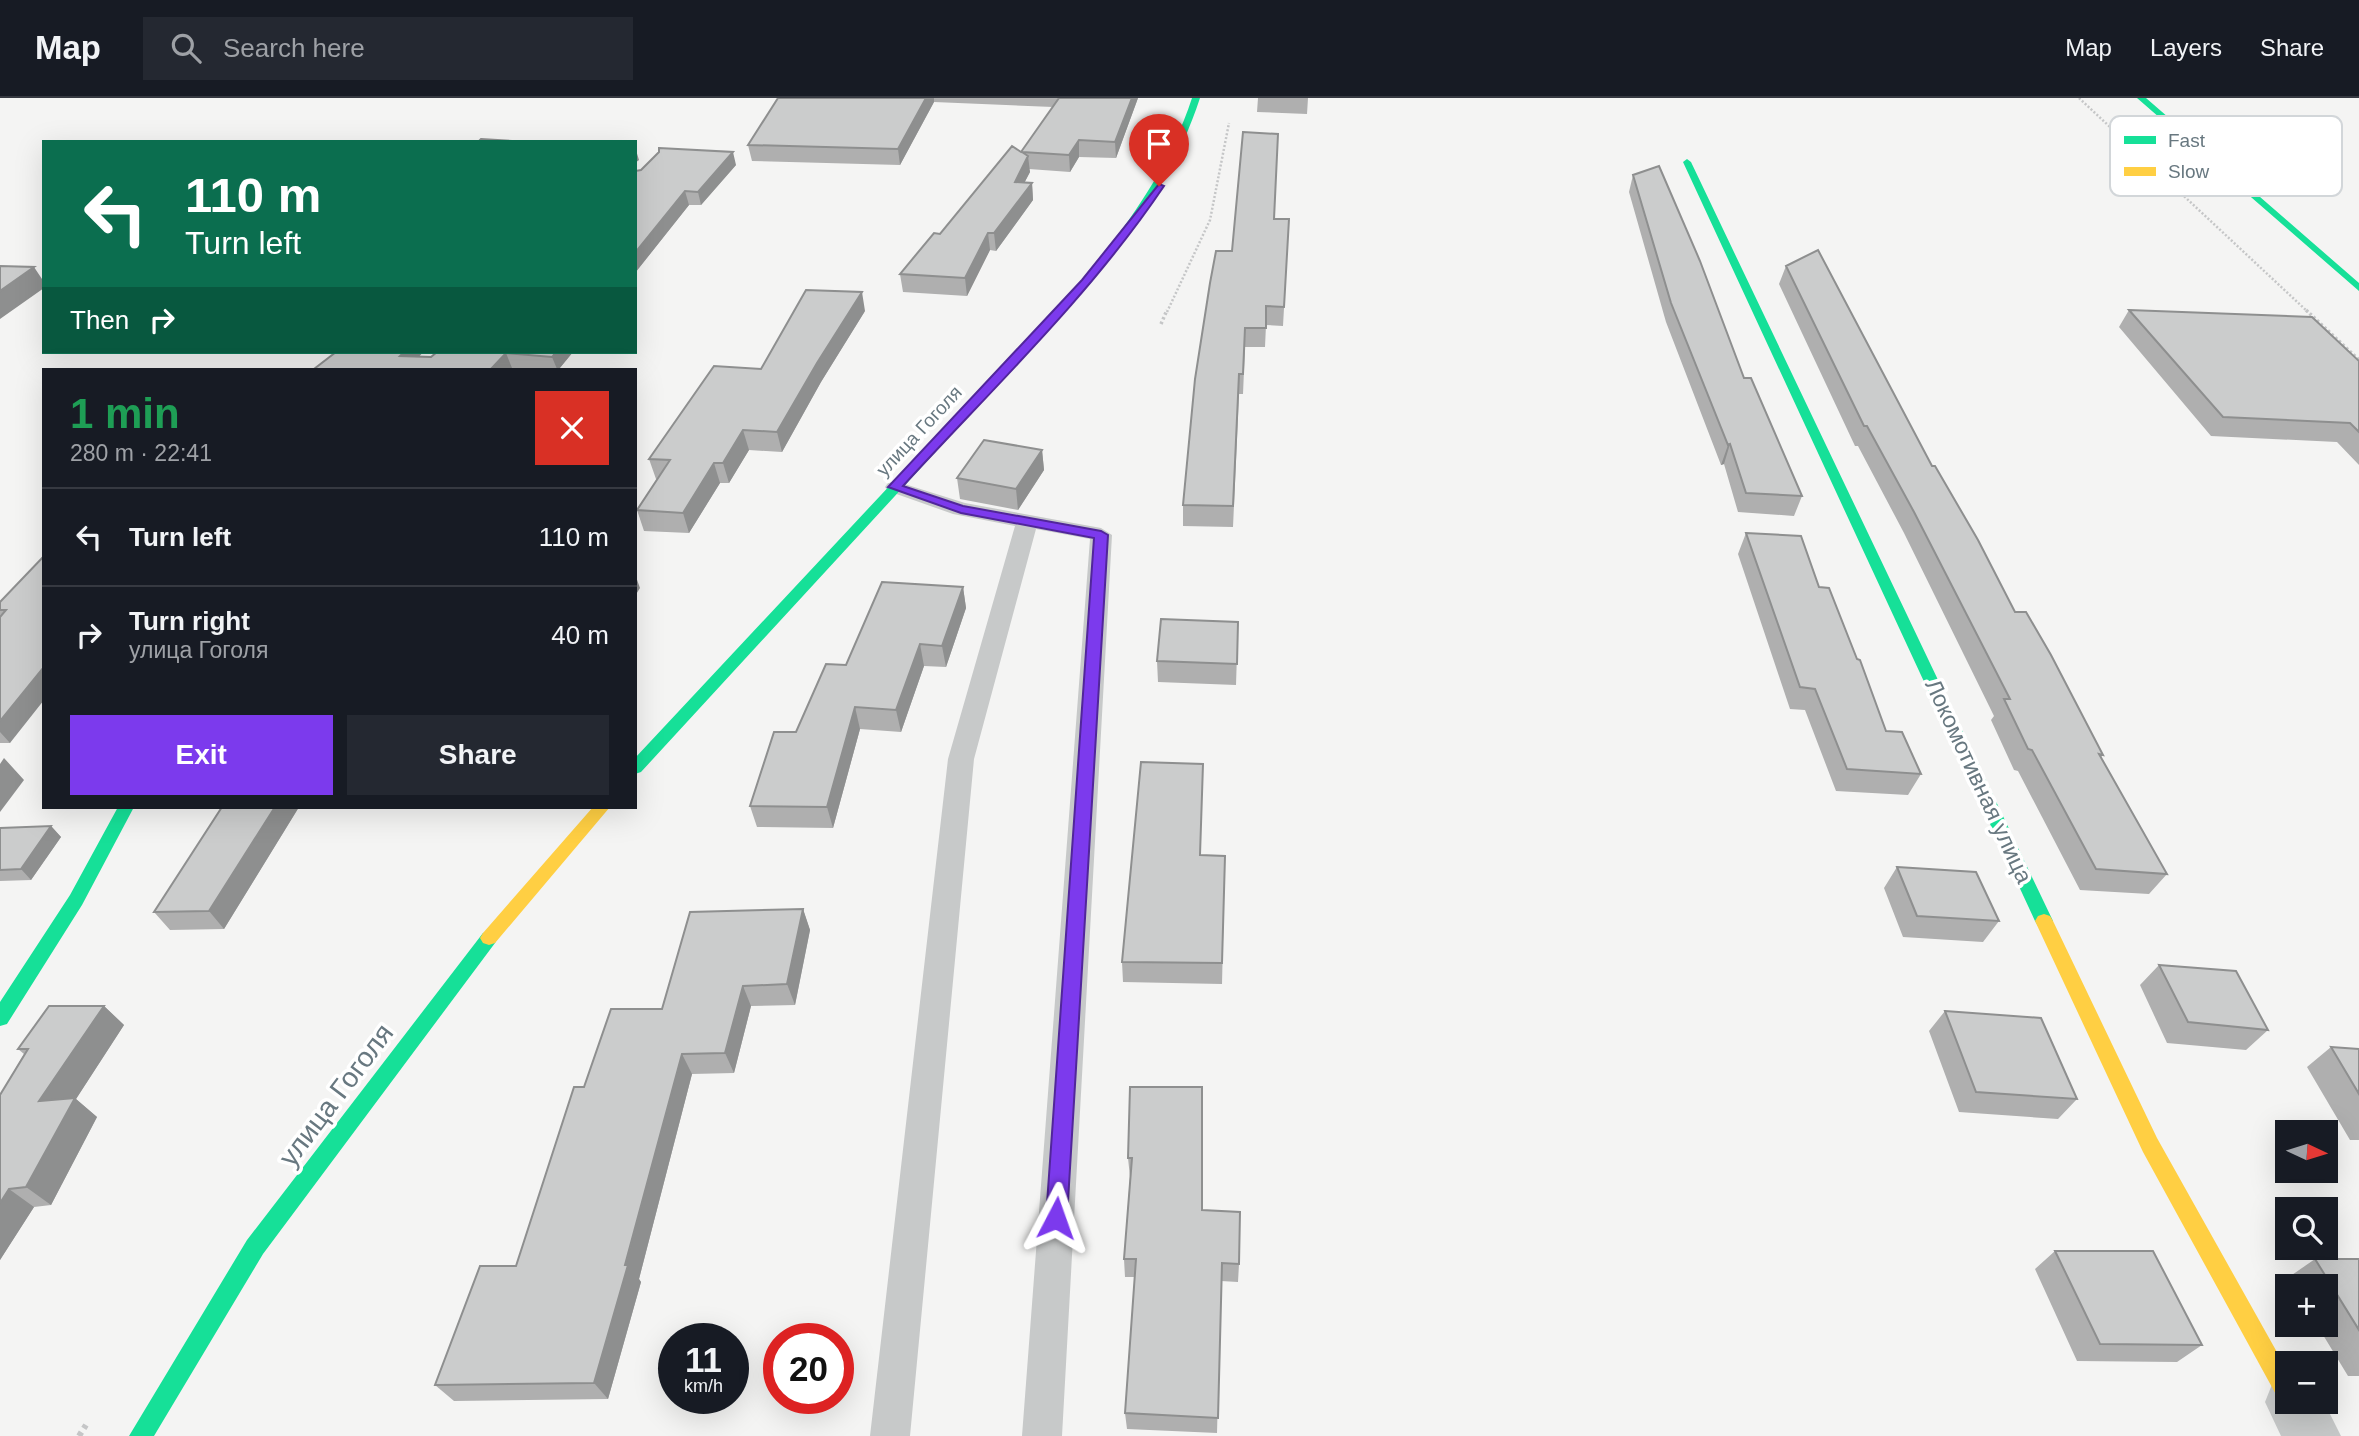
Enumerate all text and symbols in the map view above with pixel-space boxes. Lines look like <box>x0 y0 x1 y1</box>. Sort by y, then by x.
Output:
search box <box>143 17 633 80</box>
text: Map <box>35 29 101 66</box>
icon: search <box>167 29 205 67</box>
text: Search here <box>223 33 365 63</box>
text: Map <box>2065 34 2112 61</box>
text: Layers <box>2150 34 2222 61</box>
text: Share <box>2260 34 2324 61</box>
pin <box>1129 114 1189 186</box>
legend <box>2110 116 2342 196</box>
icon: arrive <box>1140 125 1178 163</box>
text: Fast <box>2168 130 2206 151</box>
text: Slow <box>2168 161 2209 182</box>
icon: left <box>70 168 161 259</box>
text: 110 m <box>185 168 321 222</box>
text: Turn left <box>185 225 301 261</box>
icon: right <box>143 301 181 339</box>
text: Then <box>70 305 129 335</box>
street label: улица Гоголя <box>872 382 966 480</box>
text: 1 min <box>70 390 180 437</box>
button: close <box>535 391 609 465</box>
text: 280 m · 22:41 <box>70 440 212 466</box>
icon: left <box>70 518 108 556</box>
text: Turn left <box>129 522 231 552</box>
text: 110 m <box>539 522 609 552</box>
text: Turn right <box>129 606 250 636</box>
icon: right <box>70 616 108 654</box>
text: 40 m <box>551 620 609 650</box>
text: улица Гоголя <box>129 637 268 663</box>
street label: Локомотивная улица <box>1920 675 2038 887</box>
button: Exit <box>70 715 333 795</box>
button: Share <box>347 715 609 795</box>
street label: улица Гоголя <box>273 1018 399 1172</box>
north arrow <box>2275 1120 2338 1183</box>
map controls <box>2275 1120 2338 1414</box>
position arrow <box>1019 1181 1093 1255</box>
button: search <box>2275 1197 2338 1260</box>
button: + <box>2275 1274 2338 1337</box>
speed limit sign: 20 <box>763 1323 854 1414</box>
text: 11 <box>685 1340 722 1379</box>
button: − <box>2275 1351 2338 1414</box>
text: km/h <box>684 1376 723 1396</box>

